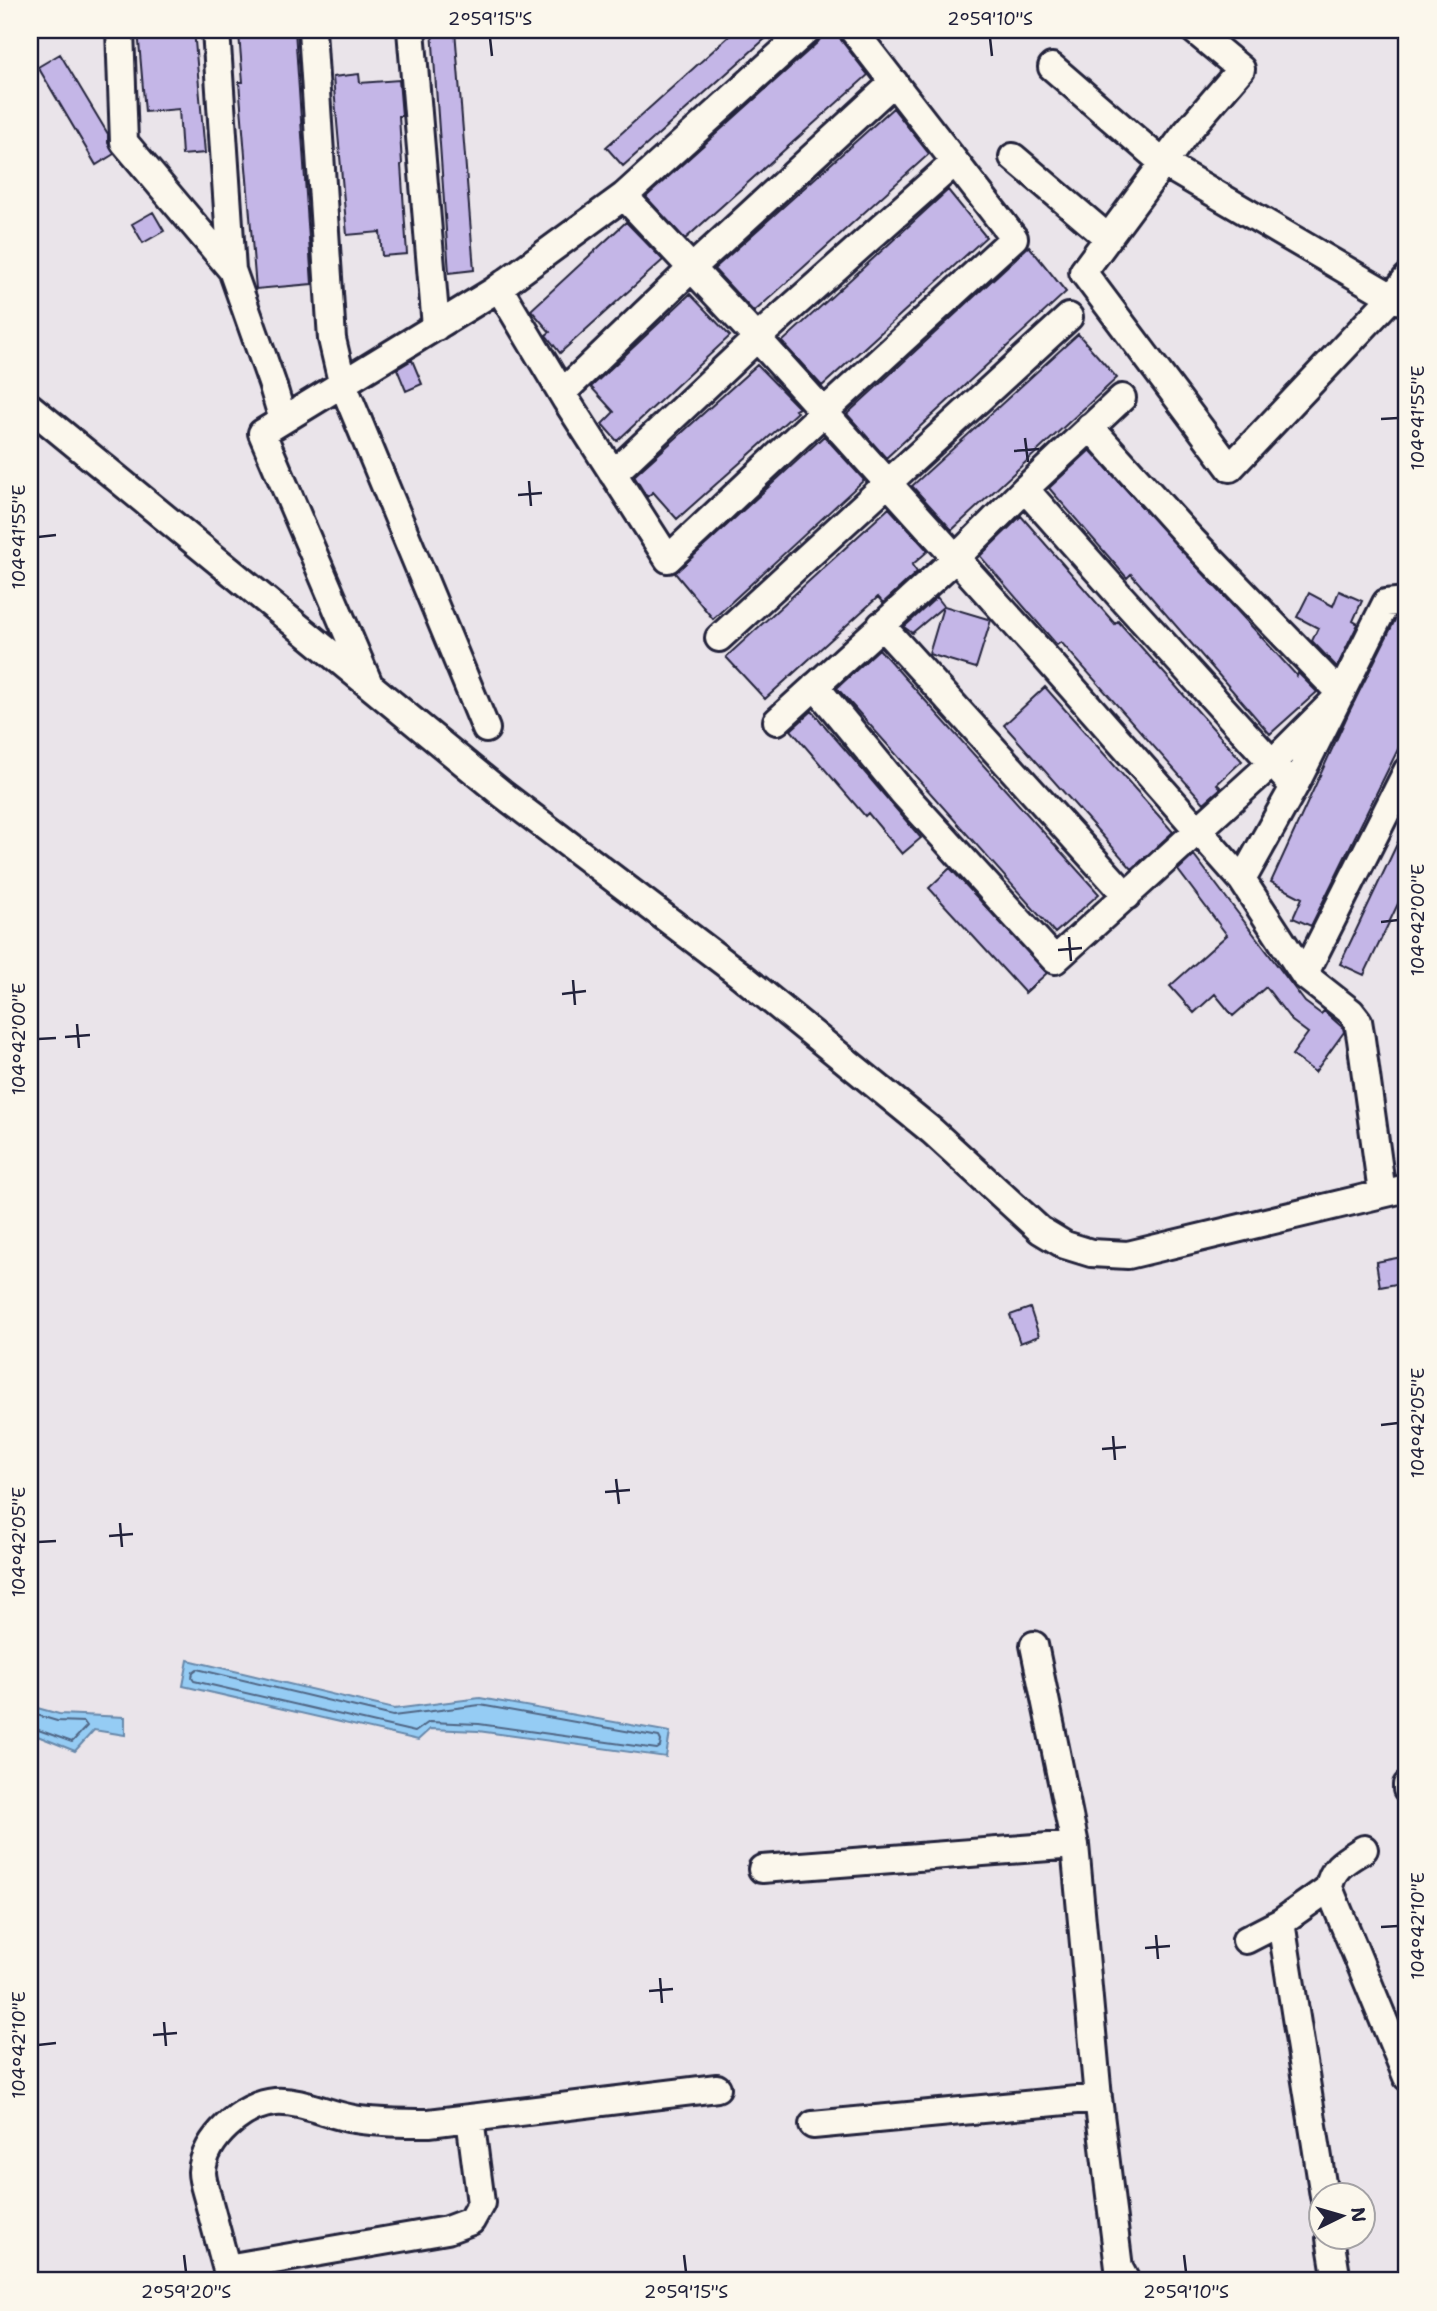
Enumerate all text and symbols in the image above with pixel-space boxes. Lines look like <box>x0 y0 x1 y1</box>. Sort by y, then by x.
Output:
text: 2°59'15"S <box>448 7 532 31</box>
text: 2°59'10"S <box>947 7 1033 31</box>
text: 104°41'55"E <box>1406 366 1430 470</box>
text: 104°41'55"E <box>7 485 31 589</box>
text: 104°42'00"E <box>1406 864 1430 976</box>
text: 104°42'00"E <box>7 983 31 1095</box>
text: 104°42'05"E <box>1406 1368 1430 1478</box>
text: 104°42'05"E <box>7 1487 31 1597</box>
text: 104°42'10"E <box>1406 1872 1430 1980</box>
text: 104°42'10"E <box>7 1991 31 2099</box>
north arrow <box>1308 2182 1378 2252</box>
text: N <box>1345 2206 1372 2223</box>
text: 2°59'20"S <box>141 2280 231 2304</box>
text: 2°59'15"S <box>644 2280 728 2304</box>
text: 2°59'10"S <box>1143 2280 1229 2304</box>

